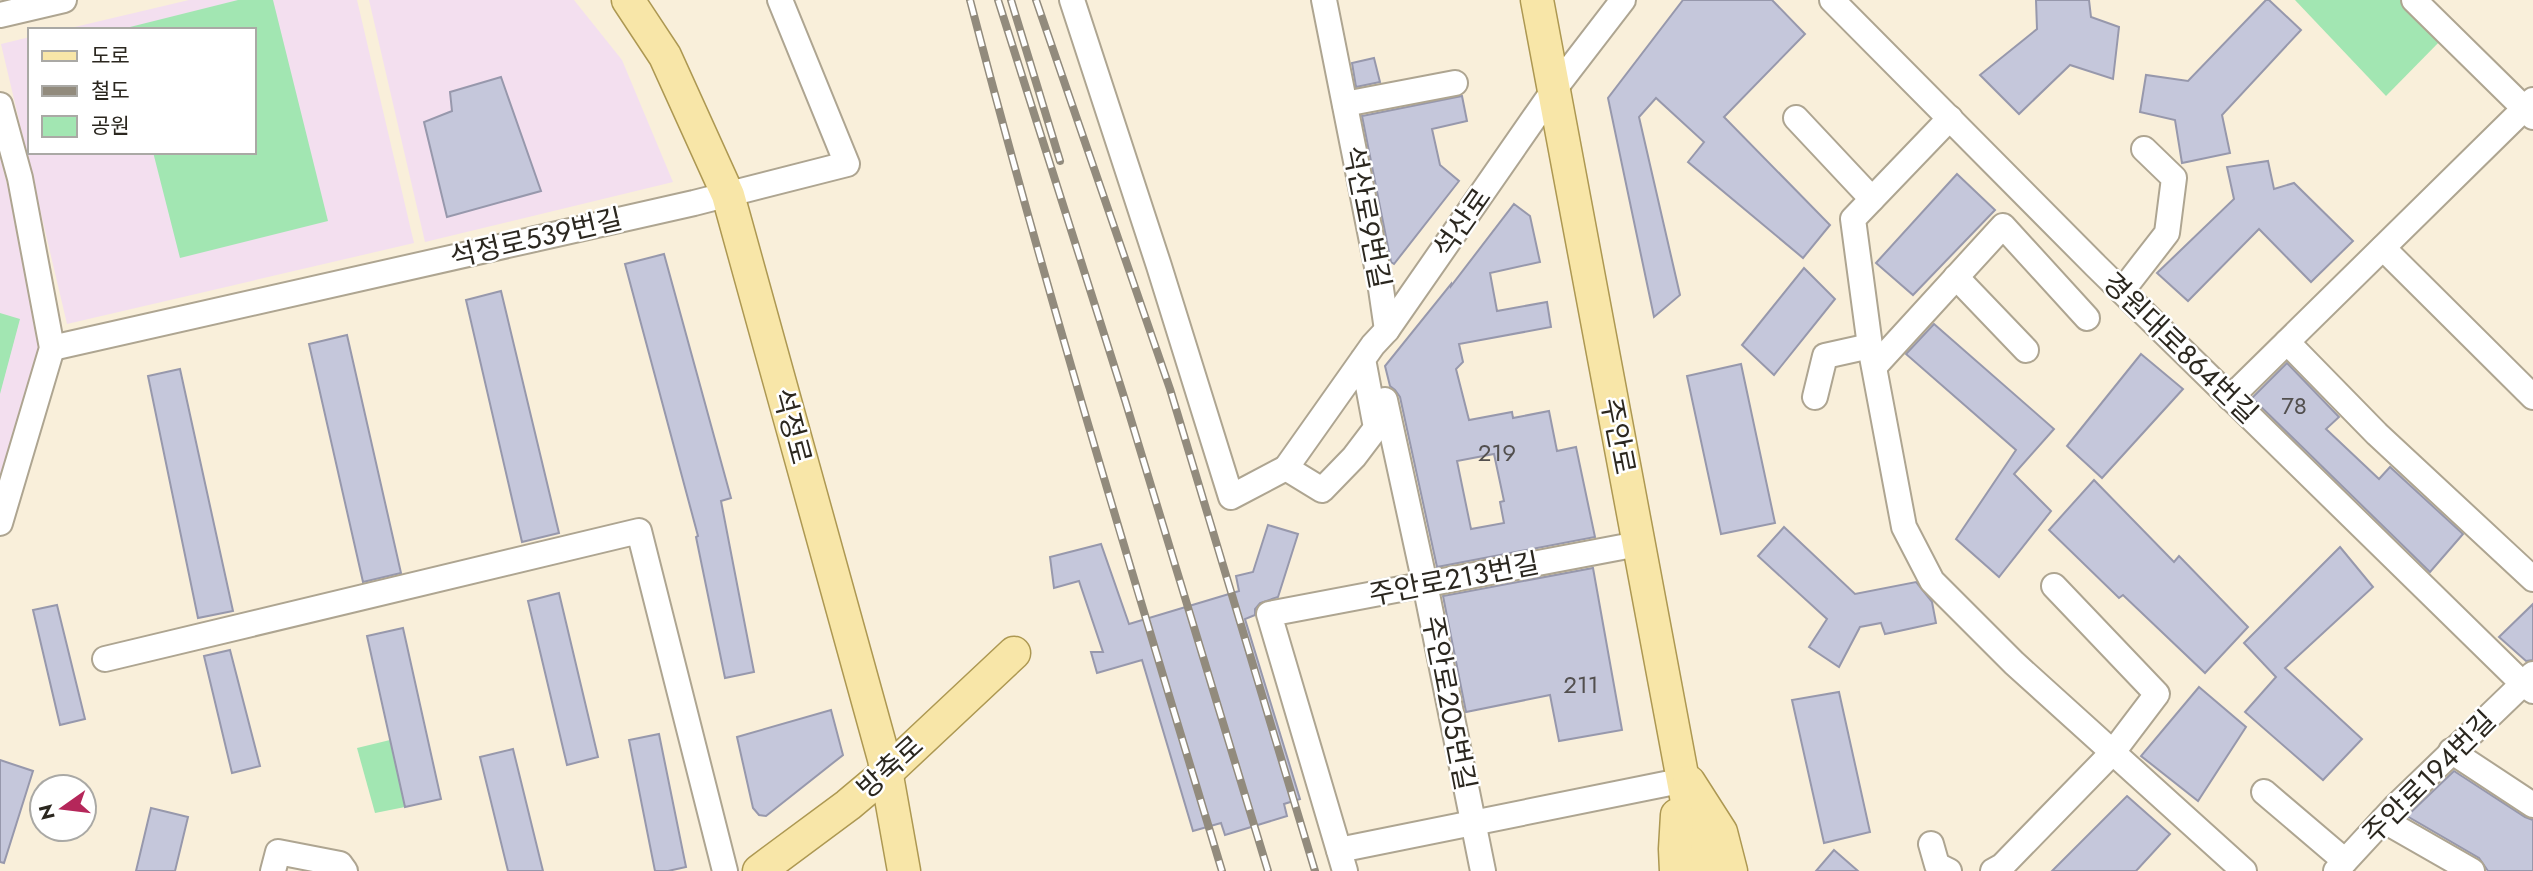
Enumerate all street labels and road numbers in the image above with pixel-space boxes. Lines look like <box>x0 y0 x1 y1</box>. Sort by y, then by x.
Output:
street label: 석산로9번길 <box>1333 142 1401 292</box>
street label: 석산로 <box>1423 180 1501 266</box>
street label: 석정로539번길 <box>446 198 626 278</box>
street label: 경원대로864번길 <box>2093 263 2267 433</box>
street label: 석정로 <box>762 383 822 469</box>
street label: 주안로 <box>1591 394 1645 478</box>
street label: 주안로213번길 <box>1365 542 1543 616</box>
street label: 주안로205번길 <box>1412 612 1486 794</box>
street label: 주안로194번길 <box>2353 701 2505 853</box>
street label: 방축로 <box>848 726 932 808</box>

